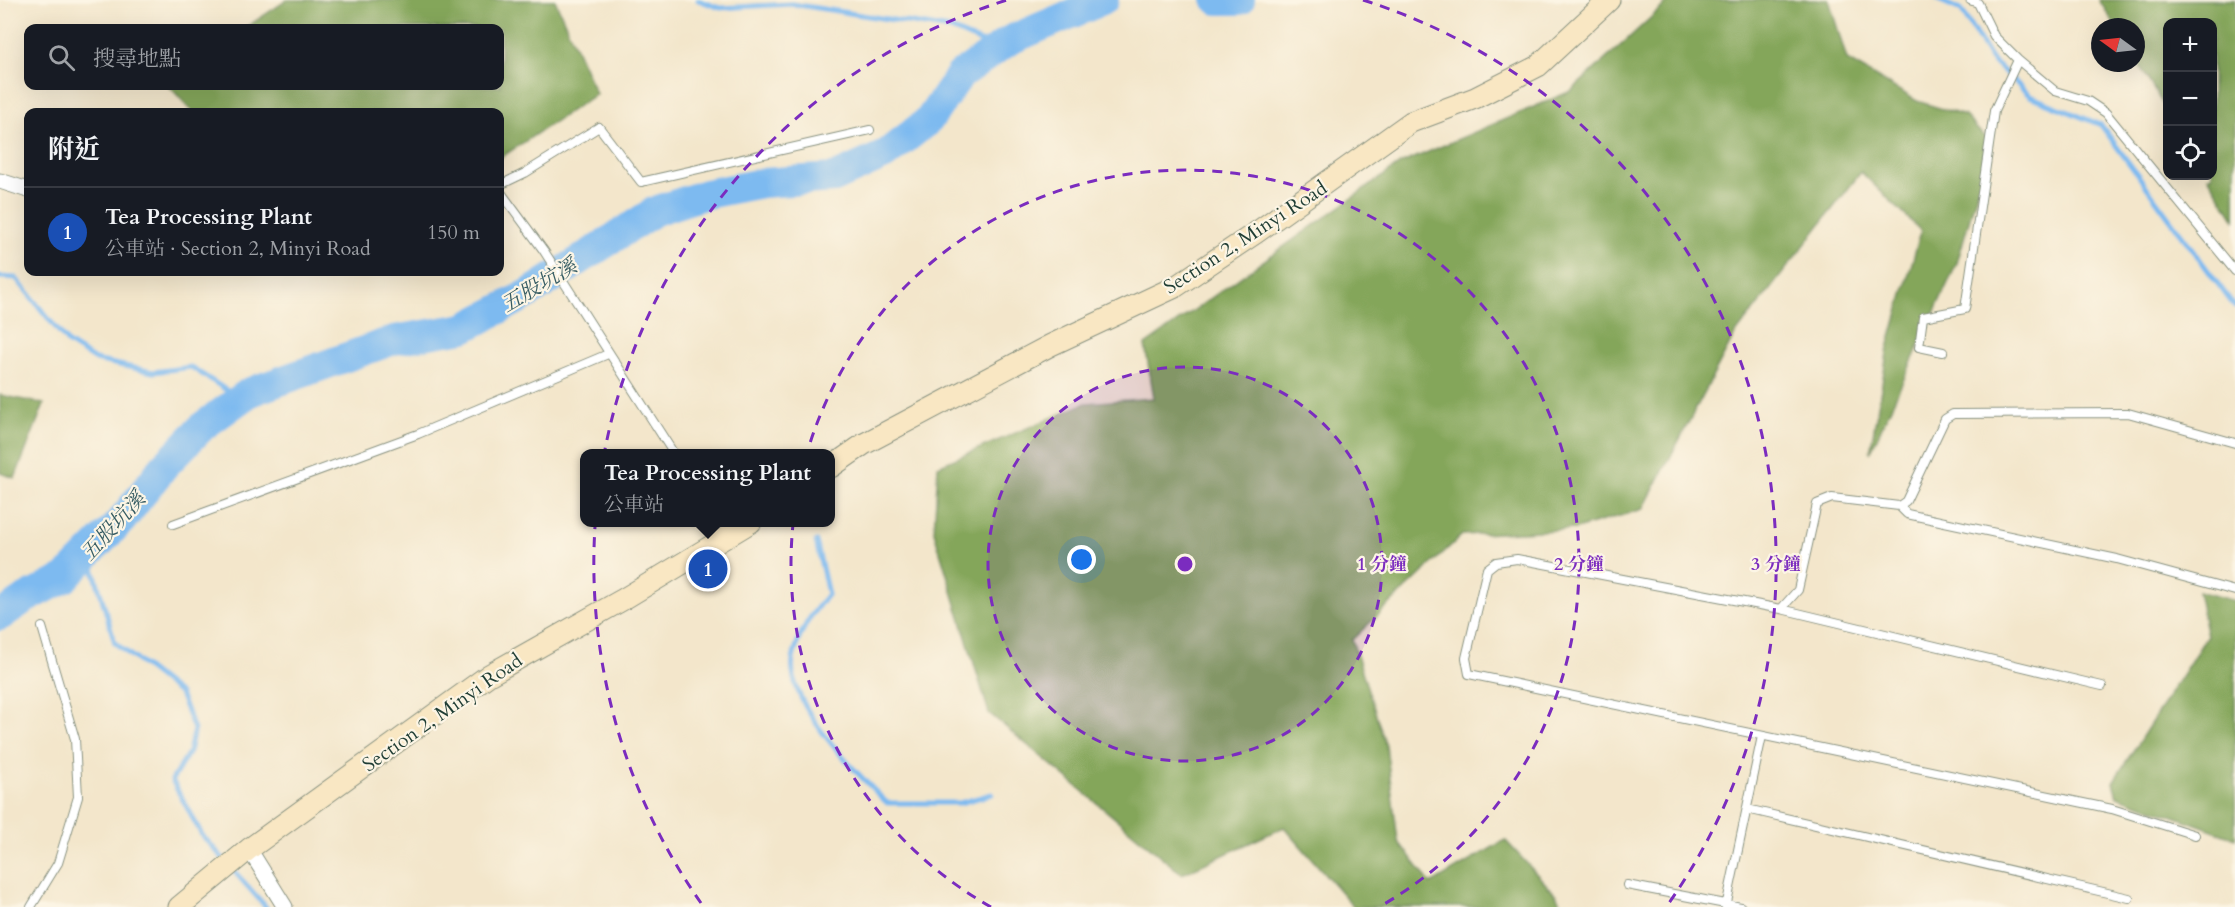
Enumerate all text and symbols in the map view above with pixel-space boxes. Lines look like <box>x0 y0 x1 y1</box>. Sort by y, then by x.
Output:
north arrow <box>2091 18 2145 72</box>
map controls <box>2163 18 2217 180</box>
button: + <box>2163 18 2217 72</box>
search box <box>24 24 504 90</box>
icon: search <box>45 41 78 74</box>
text: 搜尋地點 <box>93 44 181 74</box>
button: − <box>2163 72 2217 126</box>
button: locate <box>2163 126 2217 180</box>
text: 附近 <box>48 132 100 167</box>
street label: Section 2, Minyi Road <box>1158 174 1332 300</box>
text: Tea Processing Plant <box>105 202 312 232</box>
text: 1 <box>62 219 73 246</box>
text: 150 m <box>427 219 480 246</box>
text: 公車站 · Section 2, Minyi Road <box>105 235 371 262</box>
water label: 五股坑溪 <box>496 250 584 319</box>
popup <box>580 449 835 527</box>
text: Tea Processing Plant <box>604 458 811 488</box>
water label: 五股坑溪 <box>74 484 154 567</box>
text: 公車站 <box>604 491 664 518</box>
your location <box>1067 545 1096 574</box>
pin: 1 <box>688 546 728 592</box>
text: 1 分鐘 <box>1357 552 1407 577</box>
text: 2 分鐘 <box>1554 552 1604 577</box>
text: 3 分鐘 <box>1751 552 1801 577</box>
centre of rings <box>1175 554 1195 574</box>
street label: Section 2, Minyi Road <box>357 647 528 778</box>

